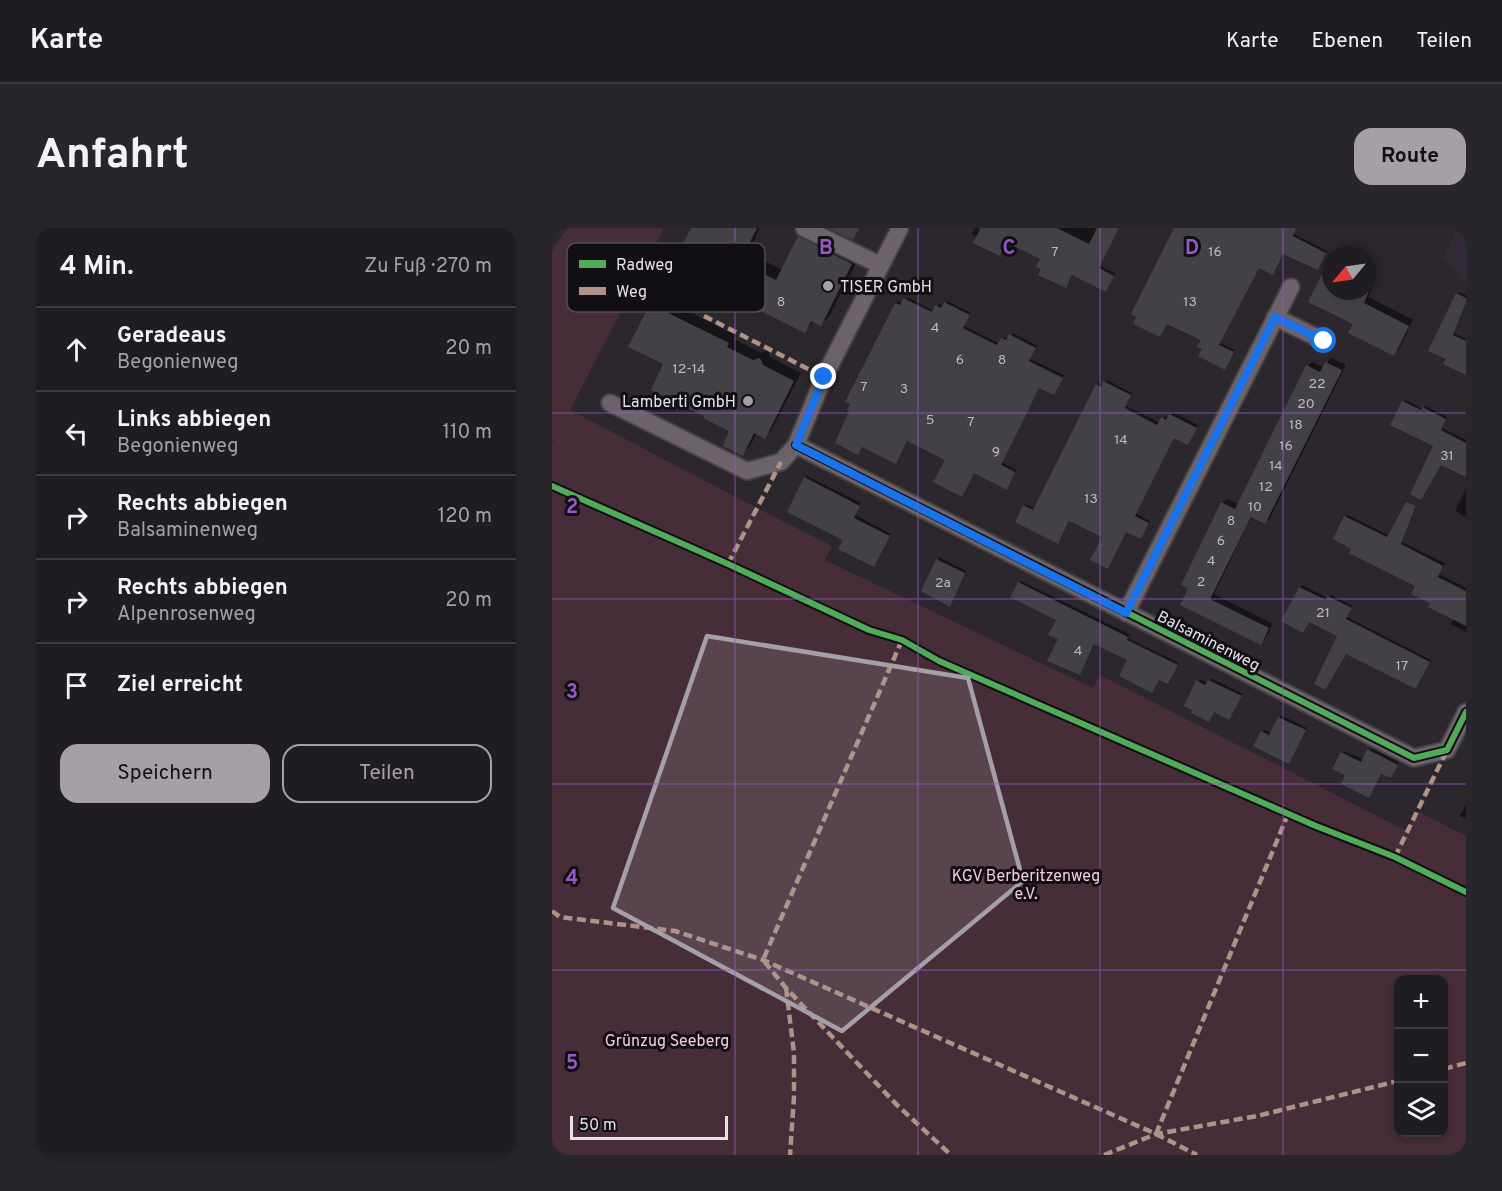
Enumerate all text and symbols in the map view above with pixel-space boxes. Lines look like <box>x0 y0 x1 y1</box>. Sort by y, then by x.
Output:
text: Karte <box>30 23 103 59</box>
text: Karte <box>1226 28 1278 55</box>
text: Ebenen <box>1311 28 1383 55</box>
text: Teilen <box>1416 28 1472 55</box>
button: Route <box>1354 128 1466 185</box>
text: Anfahrt <box>36 130 189 183</box>
text: B <box>819 236 833 262</box>
text: C <box>1003 236 1015 262</box>
text: D <box>1185 236 1199 262</box>
legend <box>567 243 765 312</box>
house number: 7 <box>1051 244 1059 261</box>
house number: 16 <box>1208 244 1222 261</box>
north arrow <box>1322 246 1376 300</box>
text: 4 Min. <box>60 251 134 284</box>
text: Zu Fuß · 270 m <box>364 254 492 280</box>
text: Radweg <box>616 256 673 276</box>
place label: TISER GmbH <box>840 278 932 298</box>
marker: TISER GmbH <box>821 279 835 293</box>
text: Weg <box>616 283 647 303</box>
house number: 8 <box>777 294 785 311</box>
house number: 13 <box>1183 294 1197 311</box>
house number: 4 <box>931 320 939 337</box>
text: Geradeaus <box>117 323 227 350</box>
route start <box>1310 327 1336 353</box>
icon: ahead <box>60 333 93 366</box>
text: 20 m <box>445 336 492 362</box>
text: Begonienweg <box>117 350 238 376</box>
house number: 6 <box>956 352 964 369</box>
house number: 8 <box>998 352 1006 369</box>
house number: 12-14 <box>672 361 706 378</box>
route end <box>810 363 836 389</box>
house number: 22 <box>1308 376 1326 393</box>
house number: 7 <box>860 379 868 396</box>
house number: 3 <box>900 381 908 398</box>
place label: Lamberti GmbH <box>622 393 736 413</box>
marker: Lamberti GmbH <box>741 394 755 408</box>
house number: 20 <box>1297 396 1315 413</box>
text: Links abbiegen <box>117 407 271 434</box>
house number: 5 <box>926 412 934 429</box>
house number: 7 <box>967 414 975 431</box>
icon: left <box>60 417 93 450</box>
house number: 18 <box>1289 417 1303 434</box>
text: 110 m <box>443 420 492 446</box>
house number: 14 <box>1114 432 1128 449</box>
text: Begonienweg <box>117 434 238 460</box>
house number: 16 <box>1279 438 1293 455</box>
house number: 9 <box>992 444 1000 461</box>
house number: 31 <box>1440 448 1454 465</box>
house number: 14 <box>1269 458 1283 475</box>
house number: 12 <box>1259 479 1273 496</box>
text: Rechts abbiegen <box>117 491 288 518</box>
house number: 13 <box>1084 491 1098 508</box>
text: 2 <box>566 495 578 521</box>
house number: 10 <box>1248 499 1262 516</box>
icon: right <box>60 501 93 534</box>
text: 120 m <box>438 504 492 530</box>
house number: 8 <box>1227 513 1235 530</box>
text: Balsaminenweg <box>117 518 258 544</box>
house number: 6 <box>1217 533 1225 550</box>
house number: 4 <box>1207 553 1215 570</box>
house number: 2 <box>1197 574 1205 591</box>
text: Rechts abbiegen <box>117 575 288 602</box>
house number: 2a <box>935 575 951 592</box>
icon: right <box>60 585 93 618</box>
text: 20 m <box>445 588 492 614</box>
text: Alpenrosenweg <box>117 602 256 628</box>
house number: 21 <box>1316 605 1330 622</box>
street label: Balsaminenweg <box>1153 607 1263 676</box>
house number: 4 <box>1074 643 1082 660</box>
house number: 17 <box>1396 658 1408 675</box>
icon: arrive <box>60 669 93 702</box>
text: Ziel erreicht <box>117 672 243 699</box>
text: 3 <box>566 680 578 706</box>
button: Speichern <box>60 744 270 803</box>
button: Teilen <box>282 744 492 803</box>
text: 4 <box>566 866 578 892</box>
park label: KGV Berberitzenweg e.V. <box>952 867 1100 905</box>
map controls <box>1394 975 1448 1137</box>
button: + <box>1394 975 1448 1029</box>
button: − <box>1394 1029 1448 1083</box>
park label: Grünzug Seeberg <box>605 1032 729 1052</box>
text: 5 <box>566 1051 578 1077</box>
button: layers <box>1394 1083 1448 1137</box>
scale bar <box>570 1113 728 1140</box>
text: 50 m <box>579 1116 617 1136</box>

